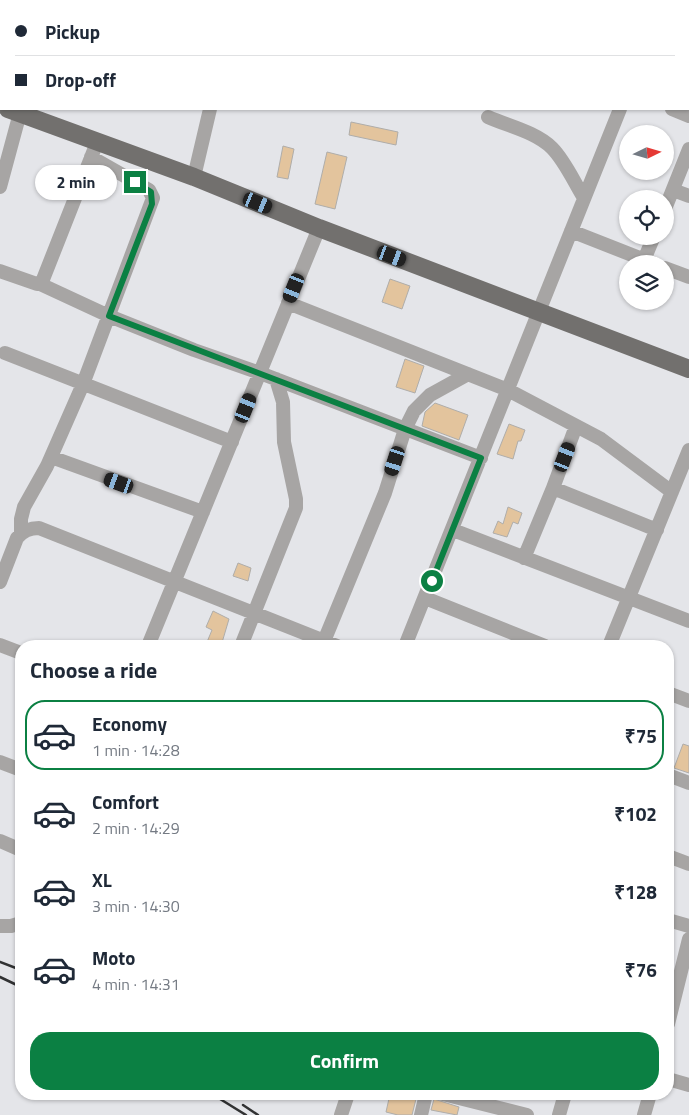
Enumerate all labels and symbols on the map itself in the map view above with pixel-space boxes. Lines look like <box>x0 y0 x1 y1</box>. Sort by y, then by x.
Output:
north arrow <box>619 125 674 180</box>
callout: 2 min <box>35 164 118 200</box>
route end <box>124 171 146 193</box>
car <box>241 190 274 216</box>
car <box>375 244 408 268</box>
car <box>281 271 306 305</box>
car <box>233 391 258 425</box>
car <box>552 440 577 474</box>
car <box>383 444 406 478</box>
car <box>102 471 135 495</box>
route start <box>421 570 443 592</box>

